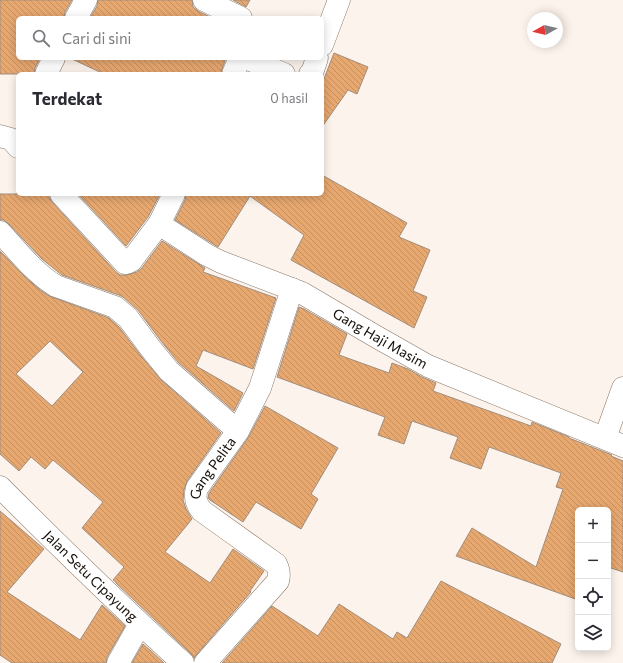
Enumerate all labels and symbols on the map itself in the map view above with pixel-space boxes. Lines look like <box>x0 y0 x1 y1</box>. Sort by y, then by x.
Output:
north arrow <box>527 12 563 48</box>
street label: Gang Haji Masim <box>330 304 431 372</box>
street label: Gang Pelita <box>186 433 239 500</box>
street label: Jalan Setu Cipayung <box>40 526 142 625</box>

